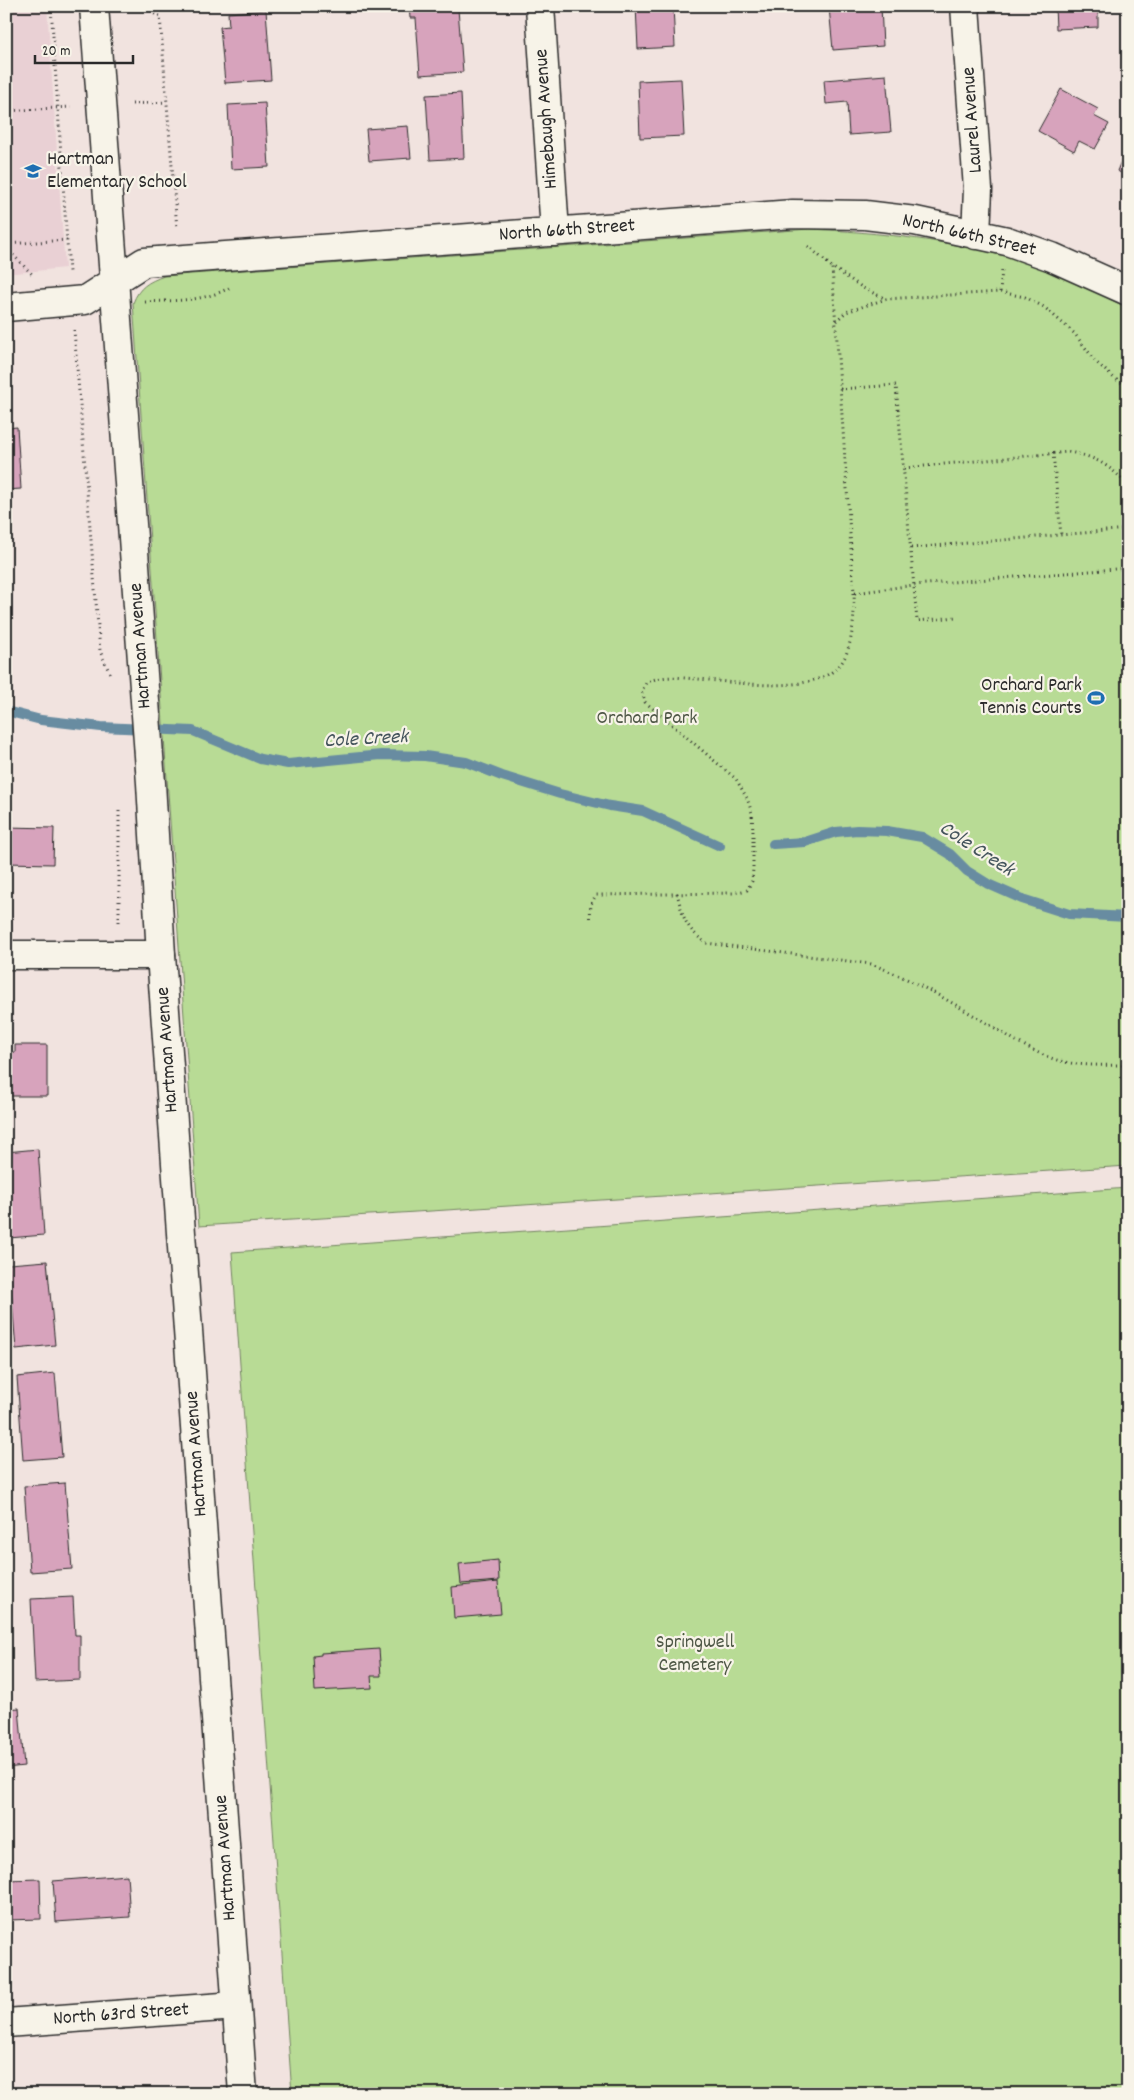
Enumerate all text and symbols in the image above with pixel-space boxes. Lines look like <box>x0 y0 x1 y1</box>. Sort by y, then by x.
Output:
scale bar <box>35 32 132 64</box>
text: 20 m <box>42 41 70 63</box>
street label: Himebaugh Avenue <box>528 48 566 190</box>
street label: Laurel Avenue <box>955 66 991 174</box>
place label: Hartman Elementary School <box>47 146 187 197</box>
school or university icon: Hartman Elementary School <box>23 161 43 181</box>
street label: North 66th Street <box>899 207 1039 265</box>
street label: North 66th Street <box>498 212 636 250</box>
street label: Hartman Avenue <box>123 582 159 710</box>
place label: Orchard Park Tennis Courts <box>979 672 1082 723</box>
sports icon: Orchard Park Tennis Courts <box>1086 688 1106 708</box>
park label: Orchard Park <box>597 705 697 733</box>
water label: Cole Creek <box>323 723 411 757</box>
water label: Cole Creek <box>933 815 1021 887</box>
street label: Hartman Avenue <box>150 986 186 1114</box>
street label: Hartman Avenue <box>179 1390 215 1518</box>
park label: Springwell Cemetery <box>656 1629 734 1680</box>
street label: Hartman Avenue <box>208 1794 244 1922</box>
street label: North 63rd Street <box>52 1996 190 2034</box>

